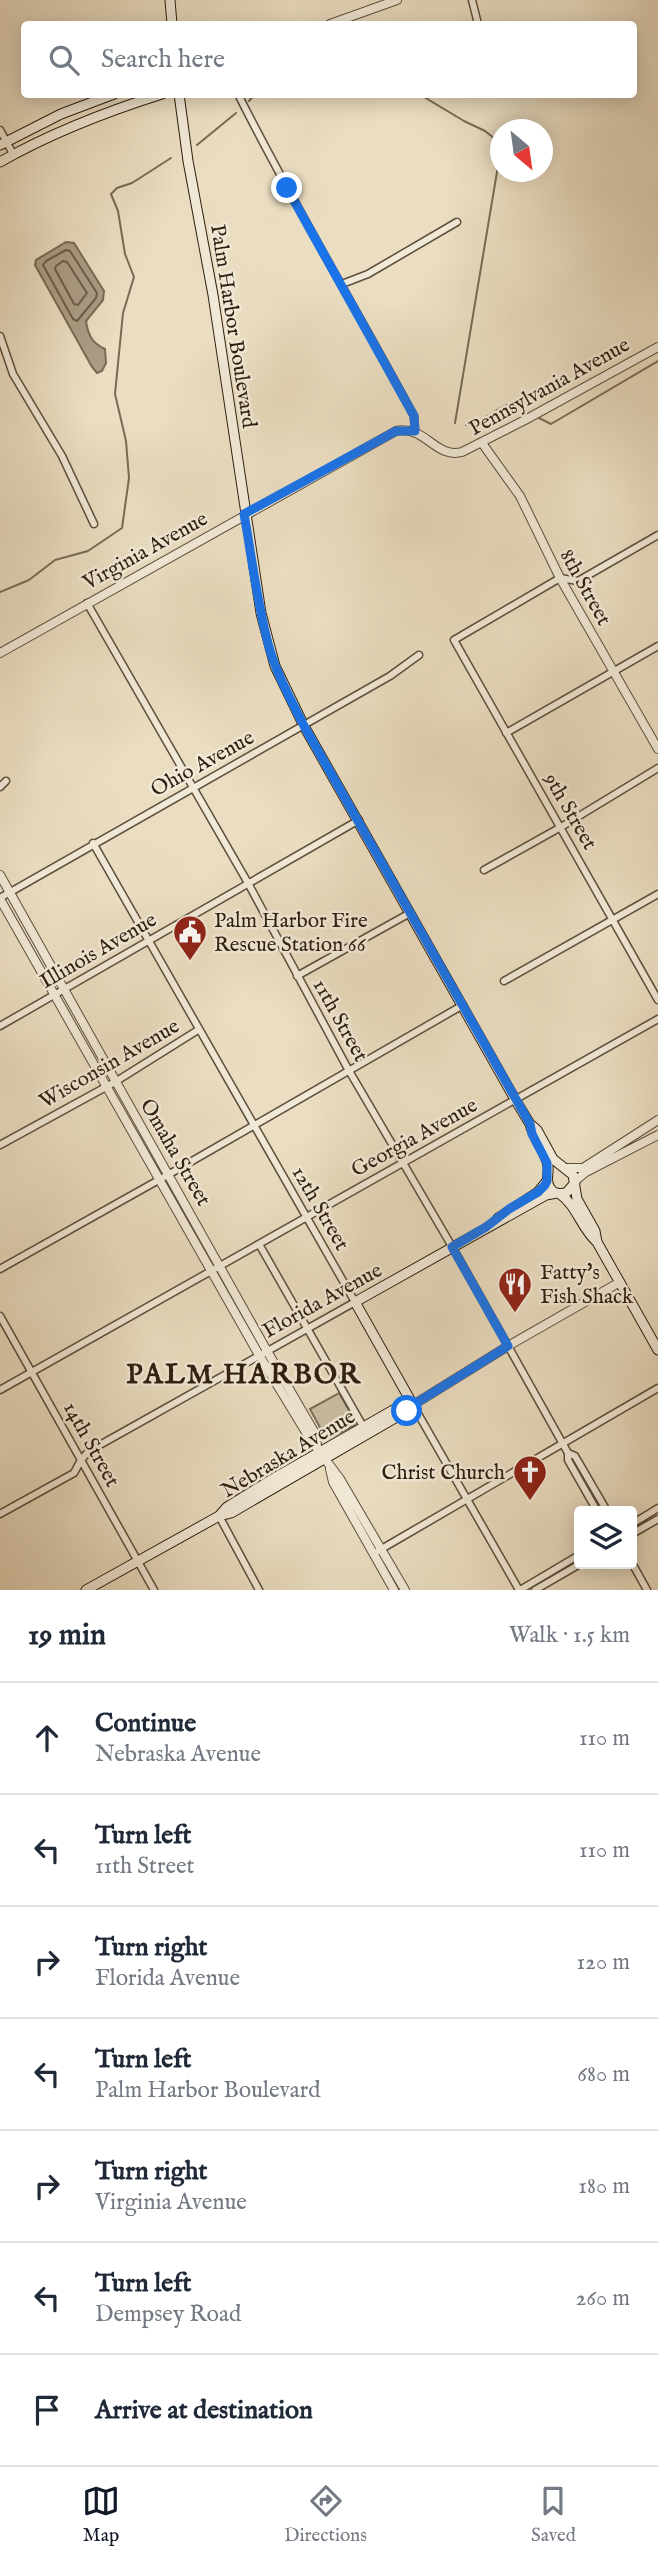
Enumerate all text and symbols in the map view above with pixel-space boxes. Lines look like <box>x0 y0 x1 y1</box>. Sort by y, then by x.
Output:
search box <box>21 21 637 98</box>
icon: search <box>45 41 83 79</box>
text: Search here <box>101 43 225 76</box>
north arrow <box>490 119 553 182</box>
route end <box>271 172 302 203</box>
street label: Palm Harbor Boulevard <box>203 222 262 431</box>
street label: Pennsylvania Avenue <box>465 332 635 443</box>
street label: Virginia Avenue <box>78 506 213 597</box>
street label: 8th Street <box>553 545 617 631</box>
street label: Ohio Avenue <box>146 725 260 804</box>
street label: 9th Street <box>536 768 602 855</box>
street label: Illinois Avenue <box>36 907 162 996</box>
place label: Palm Harbor Fire Rescue Station 66 <box>214 908 368 959</box>
public building icon: Palm Harbor Fire Rescue Station 66 <box>171 913 209 962</box>
street label: 11th Street <box>306 974 374 1067</box>
street label: Wisconsin Avenue <box>35 1013 185 1115</box>
street label: Georgia Avenue <box>347 1092 483 1184</box>
street label: Omaha Street <box>133 1094 216 1211</box>
street label: 12th Street <box>285 1162 355 1256</box>
street label: Florida Avenue <box>258 1257 388 1345</box>
place label: Fatty's Fish Shack <box>540 1260 634 1311</box>
restaurant icon: Fatty's Fish Shack <box>496 1265 534 1314</box>
district label: PALM HARBOR <box>126 1358 362 1393</box>
route start <box>391 1395 422 1426</box>
street label: 14th Street <box>56 1397 125 1492</box>
street label: Nebraska Avenue <box>217 1403 361 1505</box>
church icon: Christ Church <box>511 1453 549 1502</box>
place label: Christ Church <box>381 1460 505 1487</box>
map controls <box>574 1506 637 1569</box>
button: layers <box>574 1506 637 1569</box>
text: 19 min <box>28 1617 106 1655</box>
text: Walk · 1.5 km <box>509 1621 630 1650</box>
text: Continue <box>95 1707 196 1740</box>
icon: ahead <box>28 1719 66 1757</box>
text: 110 m <box>579 1724 630 1753</box>
text: Nebraska Avenue <box>95 1740 261 1769</box>
text: Turn left <box>95 1819 192 1852</box>
icon: left <box>28 1831 66 1869</box>
text: 110 m <box>579 1836 630 1865</box>
text: 11th Street <box>95 1852 194 1881</box>
text: Turn right <box>95 1931 208 1964</box>
icon: right <box>28 1943 66 1981</box>
text: 120 m <box>577 1948 630 1977</box>
text: Florida Avenue <box>95 1964 240 1993</box>
text: Turn left <box>95 2043 192 2076</box>
icon: left <box>28 2055 66 2093</box>
text: 680 m <box>577 2060 630 2089</box>
text: Palm Harbor Boulevard <box>95 2076 320 2105</box>
text: Turn right <box>95 2155 208 2188</box>
icon: right <box>28 2167 66 2205</box>
text: 180 m <box>578 2172 630 2201</box>
text: Virginia Avenue <box>95 2188 247 2217</box>
text: Turn left <box>95 2267 192 2300</box>
icon: left <box>28 2279 66 2317</box>
text: 260 m <box>575 2284 630 2313</box>
text: Dempsey Road <box>95 2300 241 2329</box>
icon: arrive <box>28 2391 66 2429</box>
text: Arrive at destination <box>95 2394 313 2427</box>
tab: Map <box>82 2482 120 2548</box>
tab: Directions <box>284 2482 367 2548</box>
tab: Saved <box>531 2482 576 2548</box>

